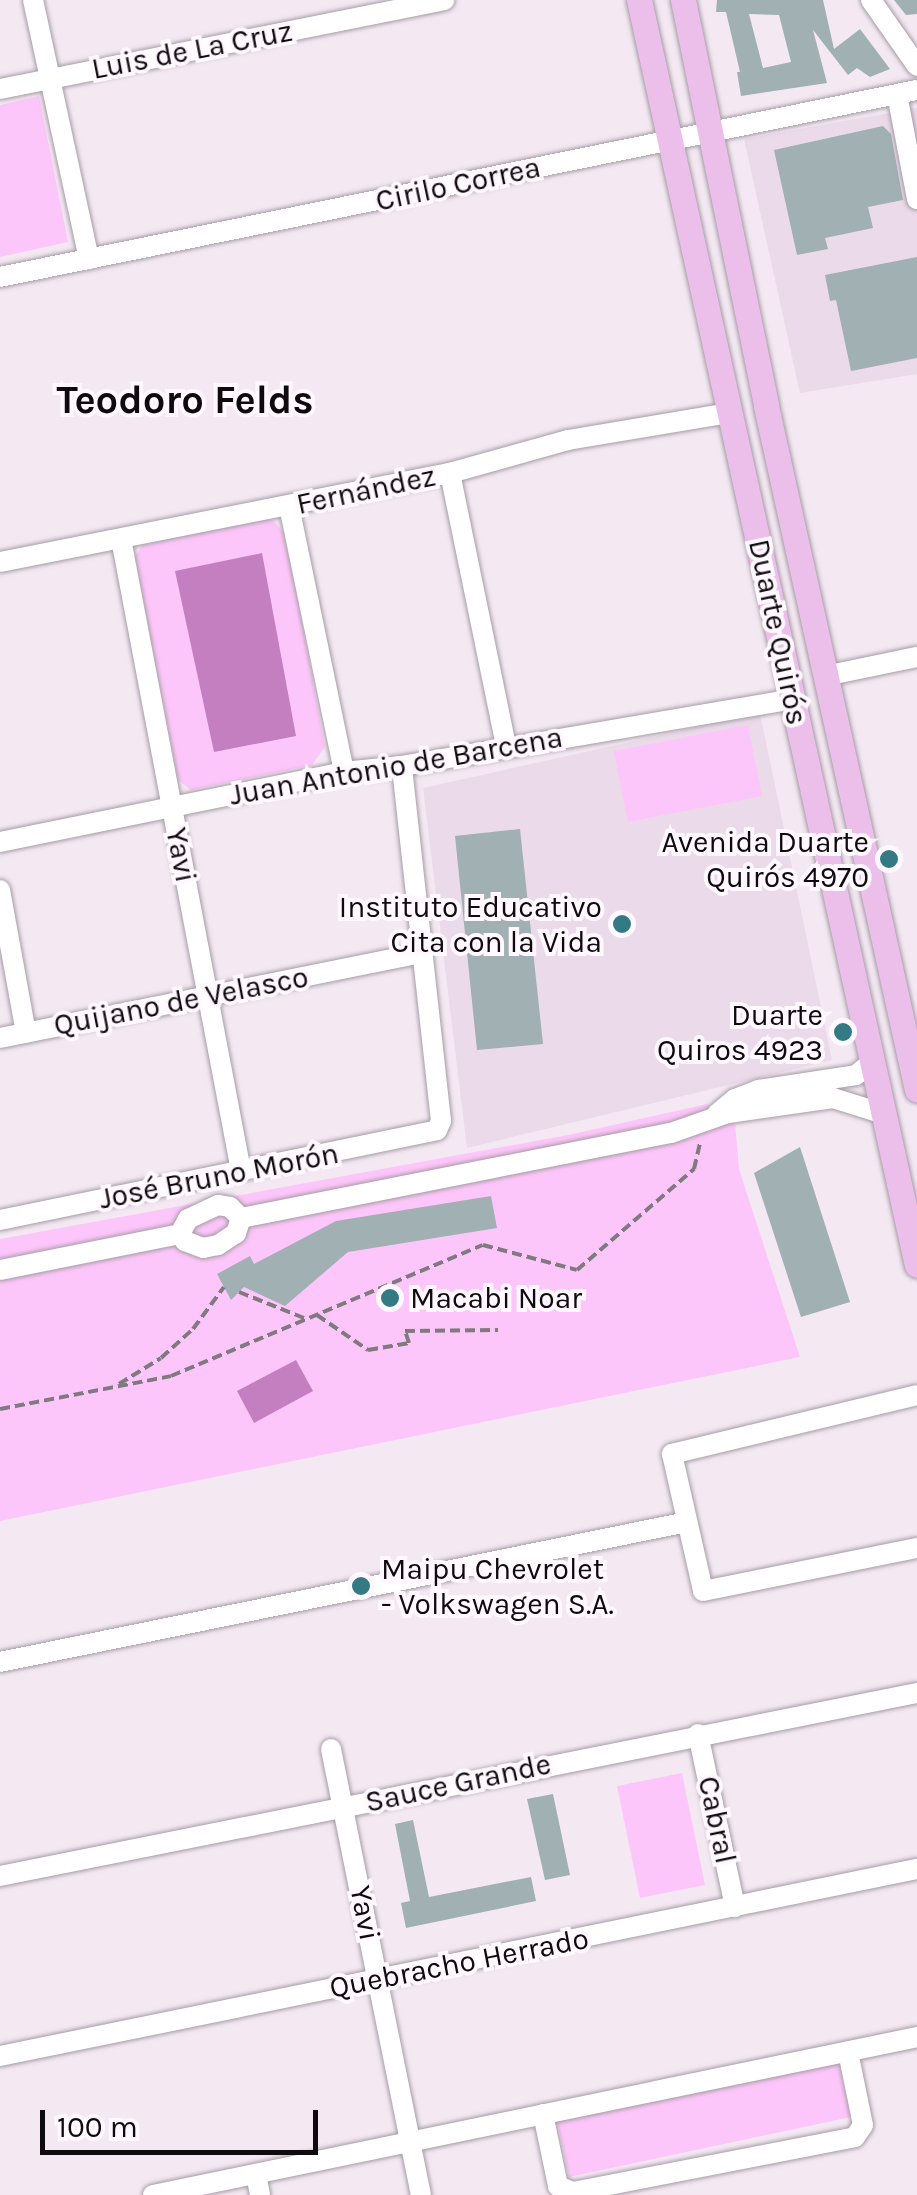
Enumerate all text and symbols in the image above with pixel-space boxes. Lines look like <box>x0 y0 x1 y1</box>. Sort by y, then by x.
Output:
street label: Luis de La Cruz <box>89 13 295 87</box>
street label: Cirilo Correa <box>372 149 544 219</box>
district label: Teodoro Felds <box>56 376 314 424</box>
street label: Fernández <box>293 458 439 522</box>
street label: Duarte Quirós <box>741 536 815 728</box>
street label: Juan Antonio de Barcena <box>227 719 565 813</box>
street label: Yavi <box>158 824 204 886</box>
place label: Avenida Duarte Quirós 4970 <box>661 824 869 894</box>
marker: Avenida Duarte Quirós 4970 <box>878 848 900 870</box>
place label: Instituto Educativo Cita con la Vida <box>339 889 602 960</box>
marker: Instituto Educativo Cita con la Vida <box>611 913 633 935</box>
street label: Quijano de Velasco <box>51 959 311 1043</box>
place label: Duarte Quiros 4923 <box>657 997 823 1068</box>
marker: Duarte Quiros 4923 <box>832 1021 854 1043</box>
street label: José Bruno Morón <box>96 1135 342 1217</box>
place label: Macabi Noar <box>410 1280 582 1316</box>
marker: Macabi Noar <box>379 1287 401 1309</box>
place label: Maipu Chevrolet - Volkswagen S.A. <box>381 1551 614 1622</box>
marker: Maipu Chevrolet - Volkswagen S.A. <box>350 1575 372 1597</box>
street label: Sauce Grande <box>362 1746 554 1820</box>
street label: Cabral <box>690 1773 744 1867</box>
street label: Yavi <box>342 1882 388 1944</box>
street label: Quebracho Herrado <box>326 1920 592 2006</box>
scale bar <box>45 2090 322 2152</box>
text: 100 m <box>57 2109 138 2145</box>

